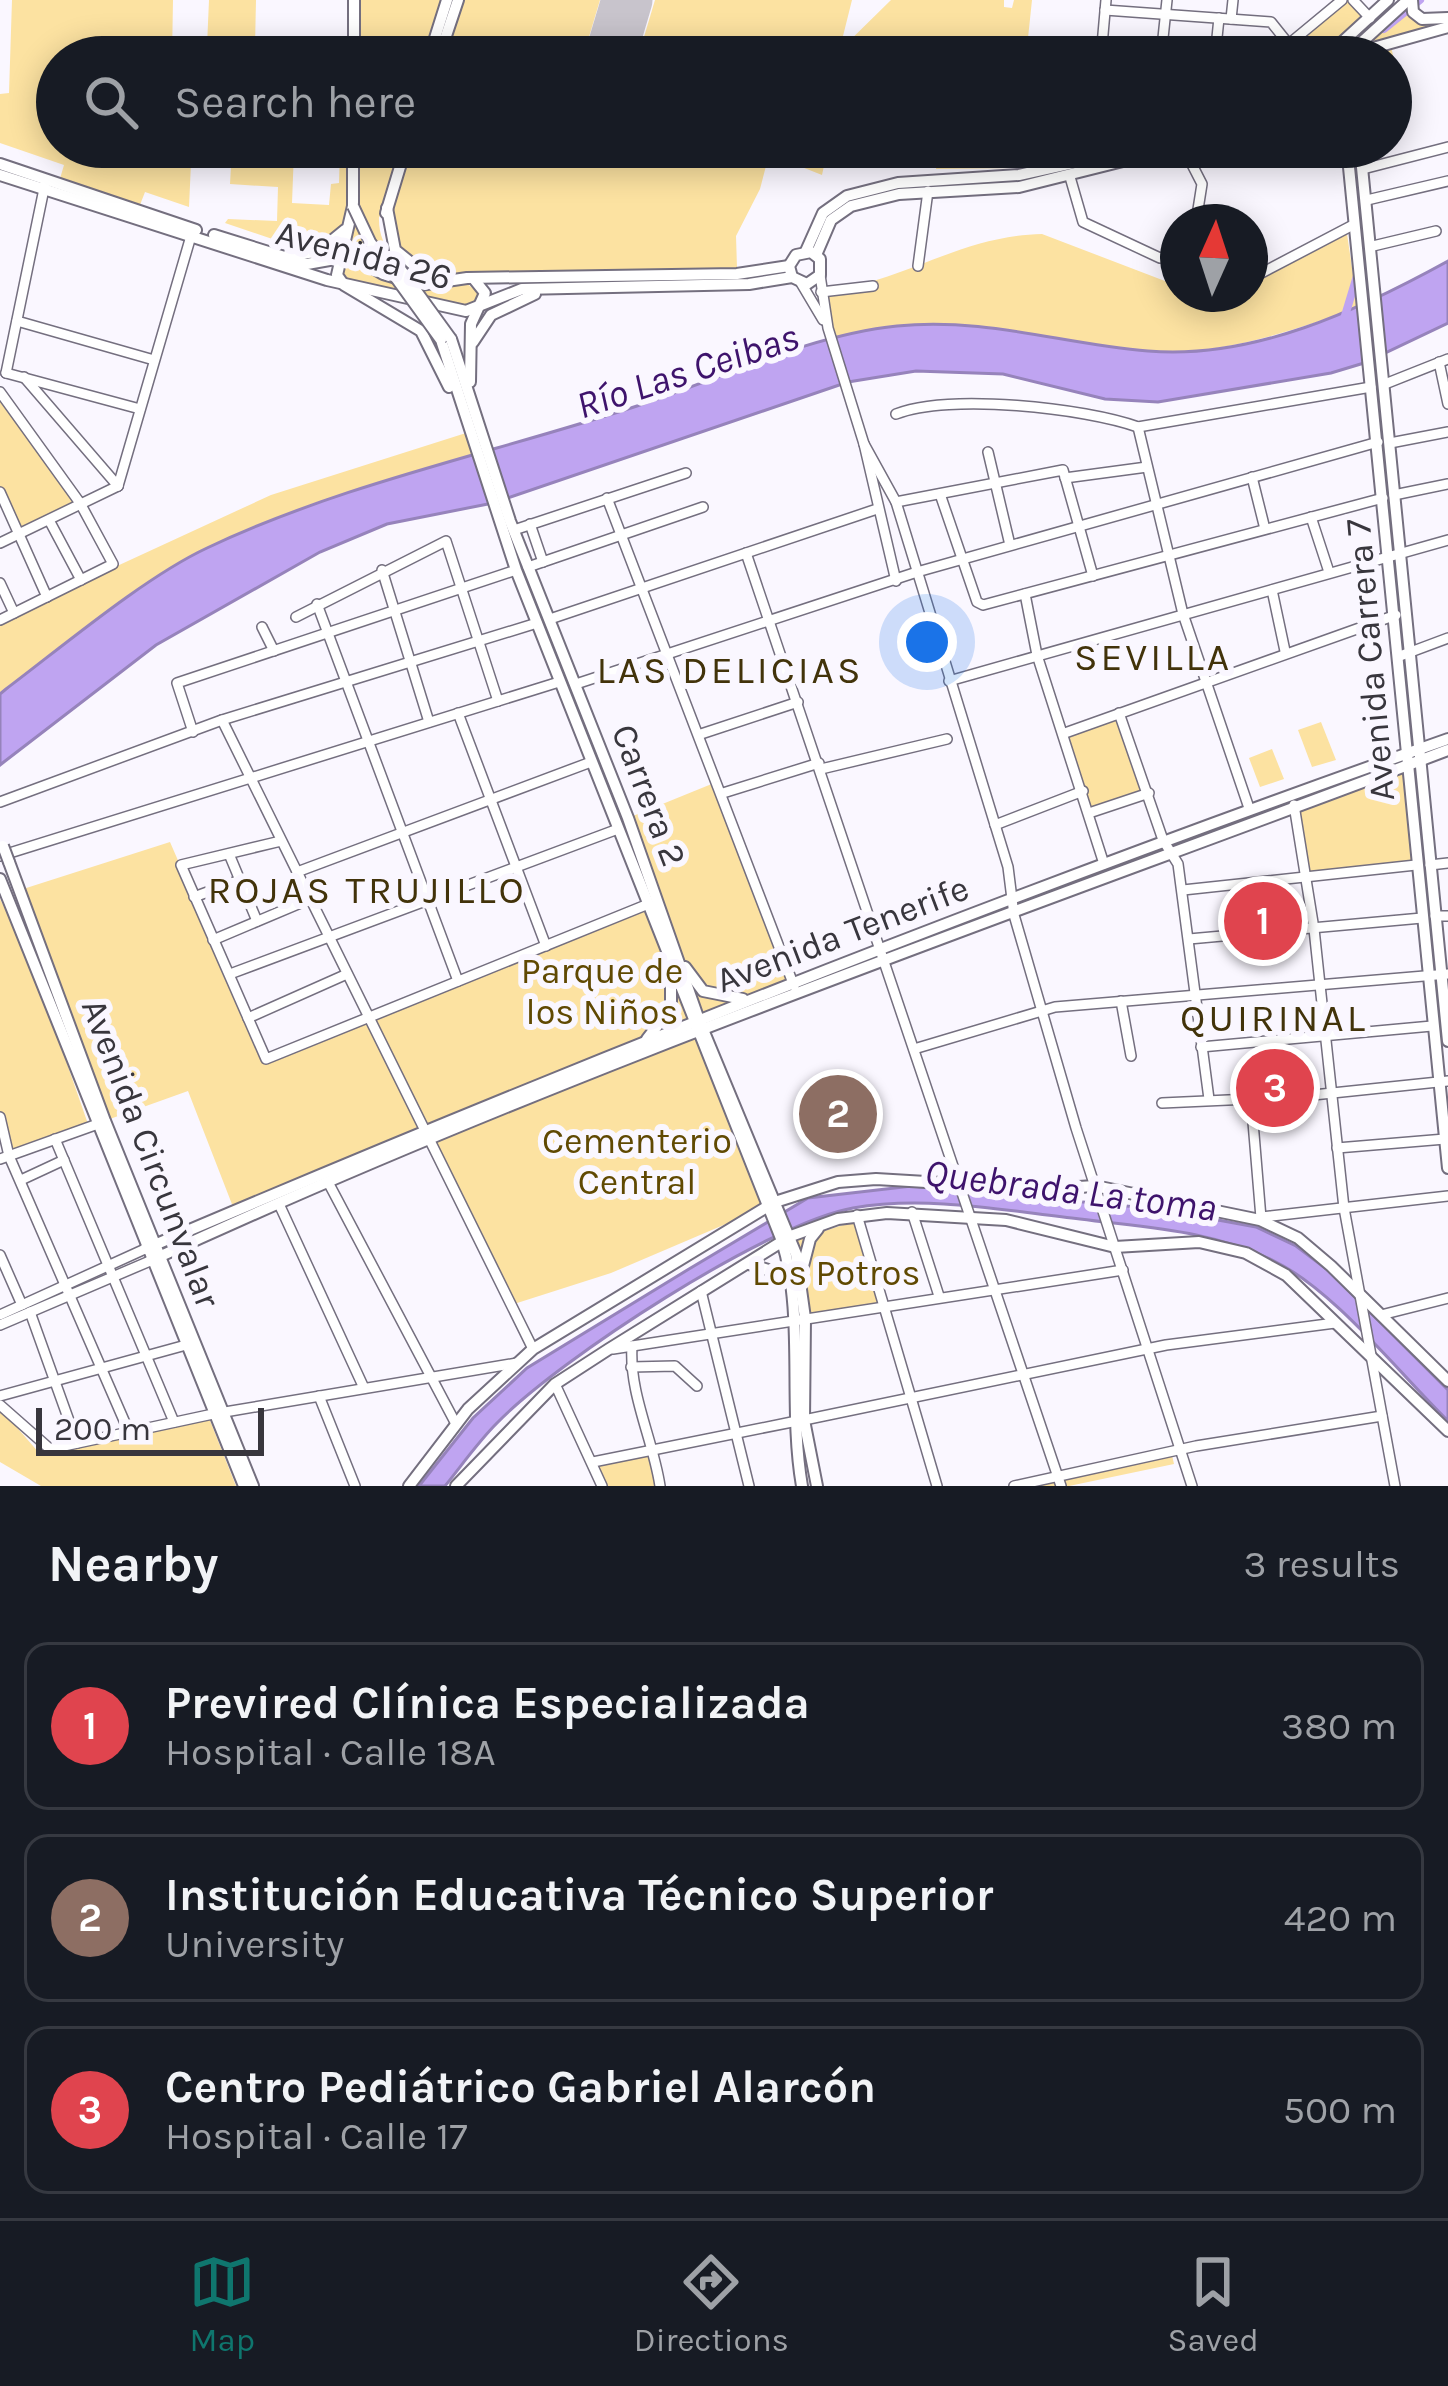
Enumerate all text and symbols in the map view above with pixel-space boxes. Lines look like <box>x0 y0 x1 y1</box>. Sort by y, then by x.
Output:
search box <box>36 36 1412 168</box>
icon: search <box>78 69 144 135</box>
text: Search here <box>174 76 416 128</box>
north arrow <box>1160 204 1268 312</box>
street label: Avenida 26 <box>271 211 456 299</box>
water label: Río Las Ceibas <box>570 313 804 429</box>
street label: Avenida Carrera 7 <box>1337 517 1403 803</box>
your location <box>897 612 957 672</box>
district label: SEVILLA <box>1074 634 1232 680</box>
district label: LAS DELICIAS <box>596 647 864 693</box>
street label: Carrera 2 <box>603 718 695 872</box>
street label: Avenida Tenerife <box>710 866 975 1001</box>
district label: ROJAS TRUJILLO <box>207 867 527 913</box>
pin: 1 <box>1224 876 1302 966</box>
park label: Parque de los Niños <box>521 950 683 1033</box>
street label: Avenida Circunvalar <box>73 993 230 1315</box>
district label: QUIRINAL <box>1180 995 1368 1041</box>
pin: 3 <box>1236 1043 1314 1133</box>
pin: 2 <box>799 1069 877 1159</box>
park label: Cementerio Central <box>542 1120 732 1203</box>
water label: Quebrada La toma <box>922 1149 1220 1231</box>
park label: Los Potros <box>752 1252 920 1294</box>
scale bar <box>36 1402 264 1455</box>
text: 200 m <box>54 1410 151 1448</box>
text: Nearby <box>48 1534 218 1594</box>
text: 3 results <box>1243 1541 1400 1587</box>
text: Previred Clínica Especializada <box>165 1677 810 1729</box>
text: 1 <box>83 1703 97 1749</box>
text: 380 m <box>1281 1703 1397 1749</box>
text: Hospital · Calle 18A <box>165 1729 496 1775</box>
text: Institución Educativa Técnico Superior <box>165 1869 994 1921</box>
text: 2 <box>78 1895 102 1941</box>
text: 420 m <box>1284 1895 1397 1941</box>
text: University <box>165 1921 344 1967</box>
text: Centro Pediátrico Gabriel Alarcón <box>165 2061 876 2113</box>
text: 3 <box>78 2087 102 2133</box>
text: 500 m <box>1283 2087 1397 2133</box>
text: Hospital · Calle 17 <box>165 2113 468 2159</box>
tab: Map <box>189 2249 255 2359</box>
tab: Directions <box>634 2249 789 2359</box>
tab: Saved <box>1168 2249 1259 2359</box>

